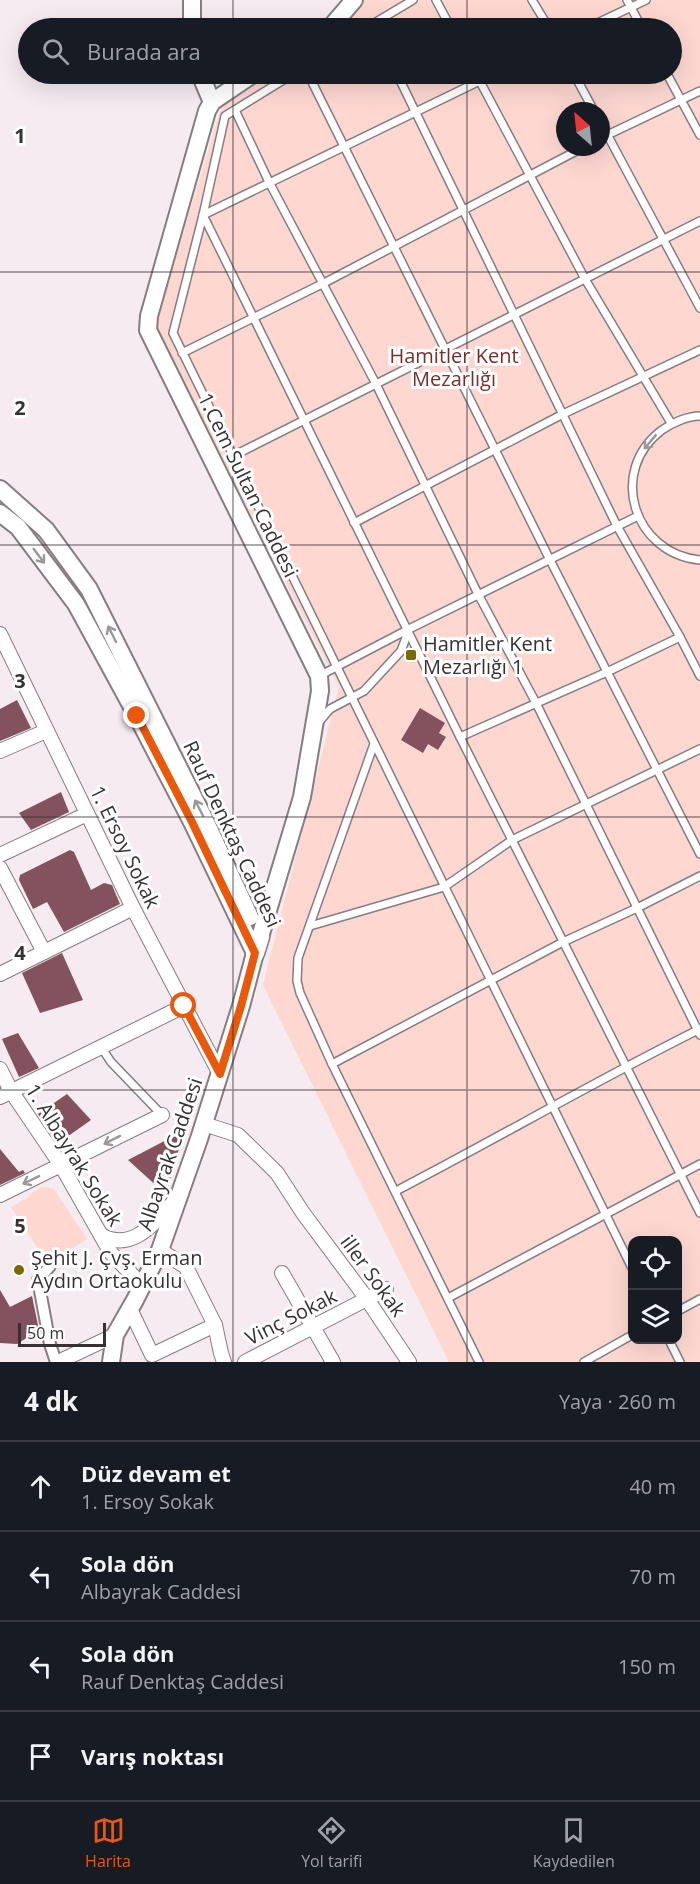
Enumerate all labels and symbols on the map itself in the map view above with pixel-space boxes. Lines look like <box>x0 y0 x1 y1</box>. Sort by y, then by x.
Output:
north arrow <box>556 102 610 156</box>
text: 1 <box>14 122 26 149</box>
park label: Hamitler Kent Mezarlığı <box>389 342 519 392</box>
street label: 1.Cem Sultan Caddesi <box>192 388 305 582</box>
text: 2 <box>14 394 26 421</box>
one-way arrow <box>643 434 657 449</box>
one-way arrow <box>32 548 45 564</box>
one-way arrow <box>105 625 117 643</box>
place label: Hamitler Kent Mezarlığı 1 <box>423 630 552 680</box>
marker: Hamitler Kent Mezarlığı 1 <box>404 648 418 662</box>
text: 3 <box>14 667 26 694</box>
route end <box>123 702 149 728</box>
street label: Rauf Denktaş Caddesi <box>177 736 288 932</box>
street label: 1. Ersoy Sokak <box>84 781 167 913</box>
one-way arrow <box>193 799 205 817</box>
text: 4 <box>14 939 26 966</box>
route start <box>170 992 196 1018</box>
street label: Albayrak Caddesi <box>131 1074 208 1234</box>
street label: 1. Albayrak Sokak <box>20 1078 129 1231</box>
one-way arrow <box>103 1135 121 1147</box>
one-way arrow <box>22 1174 40 1186</box>
text: 5 <box>14 1212 26 1239</box>
street label: iller Sokak <box>335 1229 412 1322</box>
place label: Şehit J. Çvş. Erman Aydın Ortaokulu <box>31 1244 202 1294</box>
marker: Şehit J. Çvş. Erman Aydın Ortaokulu <box>12 1263 26 1277</box>
street label: Vinç Sokak <box>240 1282 342 1351</box>
scale bar <box>18 1320 106 1348</box>

